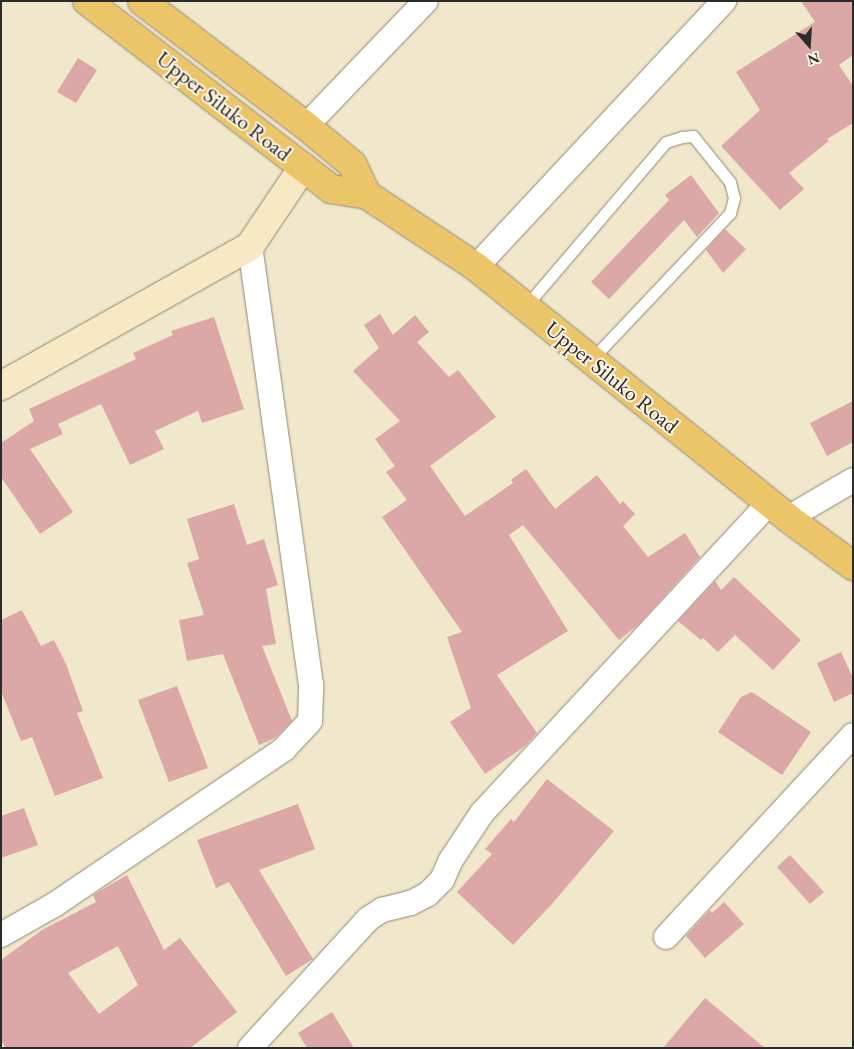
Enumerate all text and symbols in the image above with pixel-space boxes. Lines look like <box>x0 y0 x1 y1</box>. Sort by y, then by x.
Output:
north arrow <box>784 20 834 70</box>
street label: Upper Siluko Road <box>151 45 297 167</box>
text: N <box>806 49 822 70</box>
street label: Upper Siluko Road <box>540 315 684 439</box>

